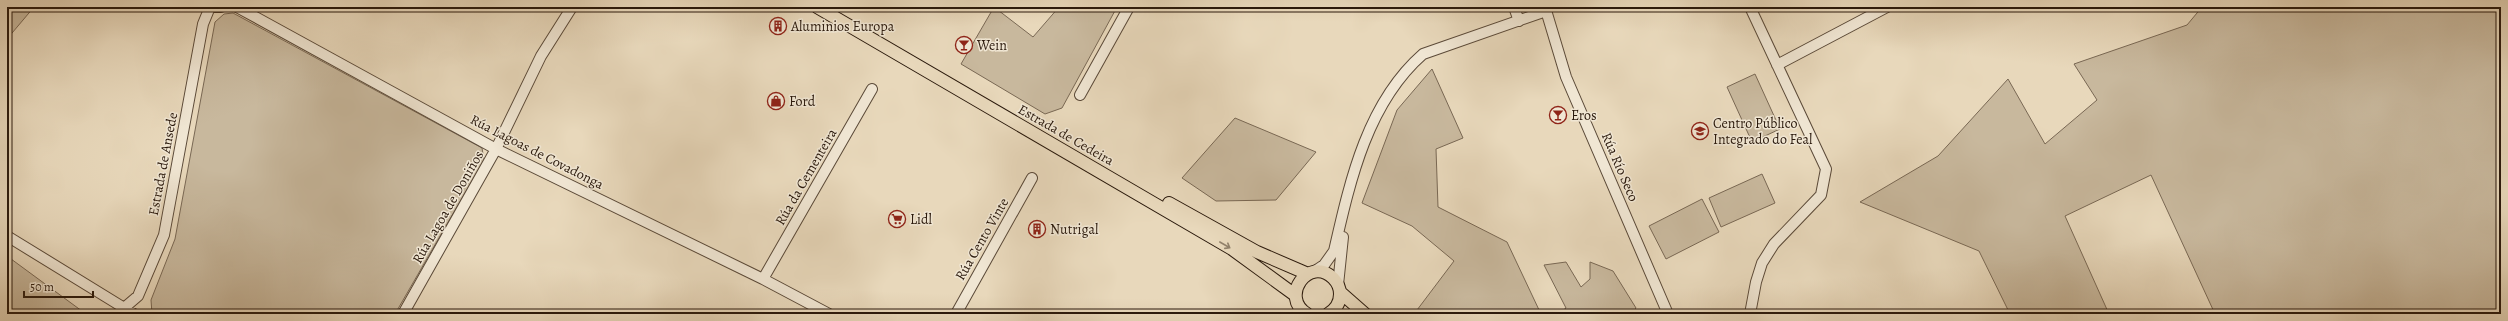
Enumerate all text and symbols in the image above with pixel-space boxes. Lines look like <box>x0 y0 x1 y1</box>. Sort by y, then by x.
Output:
building icon: Aluminios Europa <box>768 16 788 36</box>
place label: Aluminios Europa <box>790 17 895 36</box>
bar icon: Wein <box>954 35 974 55</box>
place label: Wein <box>976 36 1007 55</box>
shop icon: Ford <box>766 91 786 111</box>
place label: Ford <box>789 92 816 111</box>
street label: Estrada de Cedeira <box>1015 100 1118 170</box>
bar icon: Eros <box>1548 105 1568 125</box>
place label: Eros <box>1571 106 1597 125</box>
street label: Rúa Lagoas de Covadonga <box>467 110 607 194</box>
street label: Estrada de Ansede <box>144 111 182 217</box>
place label: Centro Público Integrado do Feal <box>1713 114 1813 149</box>
school or university icon: Centro Público Integrado do Feal <box>1690 121 1710 141</box>
street label: Rúa da Cementeira <box>771 125 842 229</box>
street label: Rúa Río Seco <box>1597 130 1643 204</box>
street label: Rúa Lagoa de Doniños <box>408 147 488 267</box>
street label: Rúa Cento Vinte <box>951 194 1013 284</box>
supermarket icon: Lidl <box>887 209 907 229</box>
place label: Lidl <box>910 210 933 229</box>
building icon: Nutrigal <box>1027 219 1047 239</box>
place label: Nutrigal <box>1050 220 1099 239</box>
one-way arrow <box>1219 242 1231 250</box>
scale bar <box>24 273 93 299</box>
text: 50 m <box>30 279 54 295</box>

